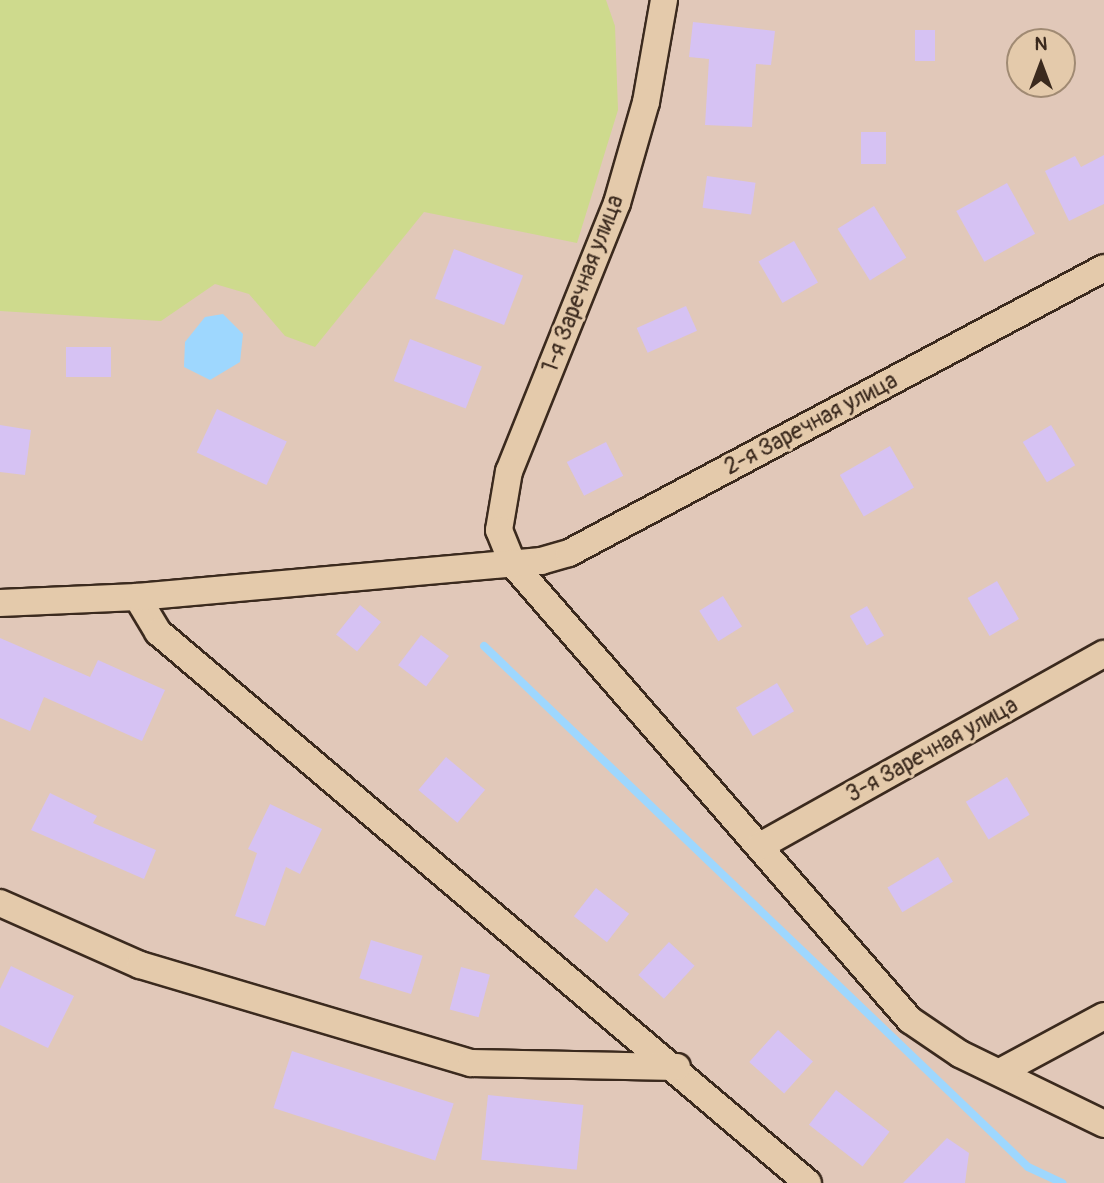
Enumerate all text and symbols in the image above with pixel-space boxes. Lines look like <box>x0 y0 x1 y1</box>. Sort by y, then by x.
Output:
north arrow <box>1006 28 1076 98</box>
text: N <box>1035 32 1047 56</box>
street label: 1-я Заречная улица <box>536 191 630 377</box>
street label: 2-я Заречная улица <box>720 367 902 481</box>
street label: 3-я Заречная улица <box>841 691 1023 809</box>

